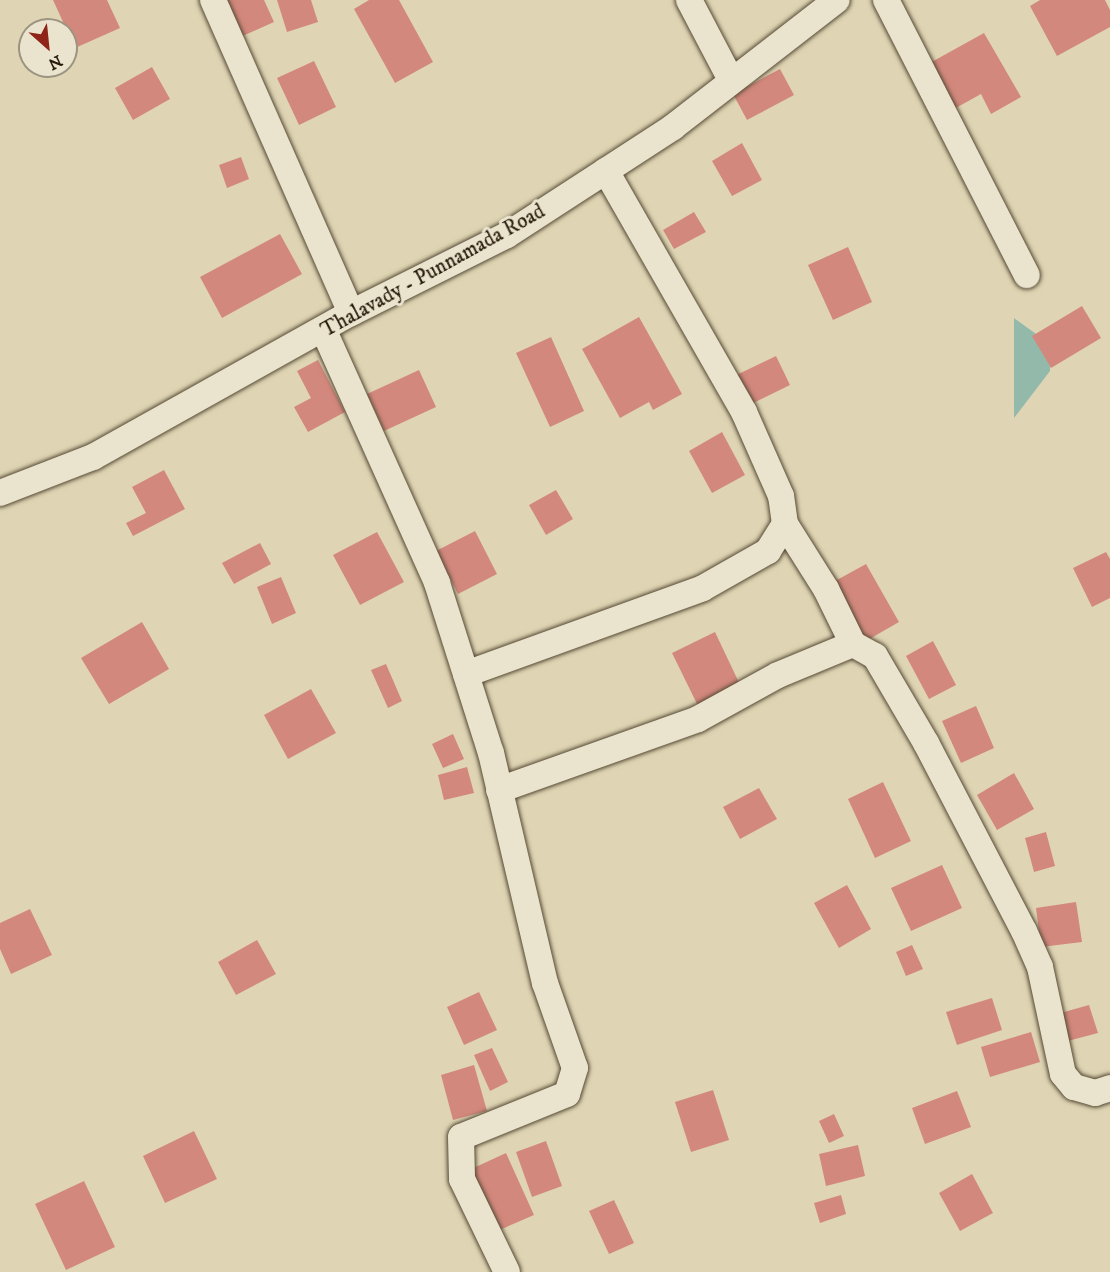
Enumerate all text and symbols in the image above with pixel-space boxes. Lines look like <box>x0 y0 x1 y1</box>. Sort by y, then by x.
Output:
north arrow <box>18 18 78 78</box>
text: N <box>45 50 66 74</box>
street label: Thalavady - Punnamada Road <box>317 199 549 343</box>

